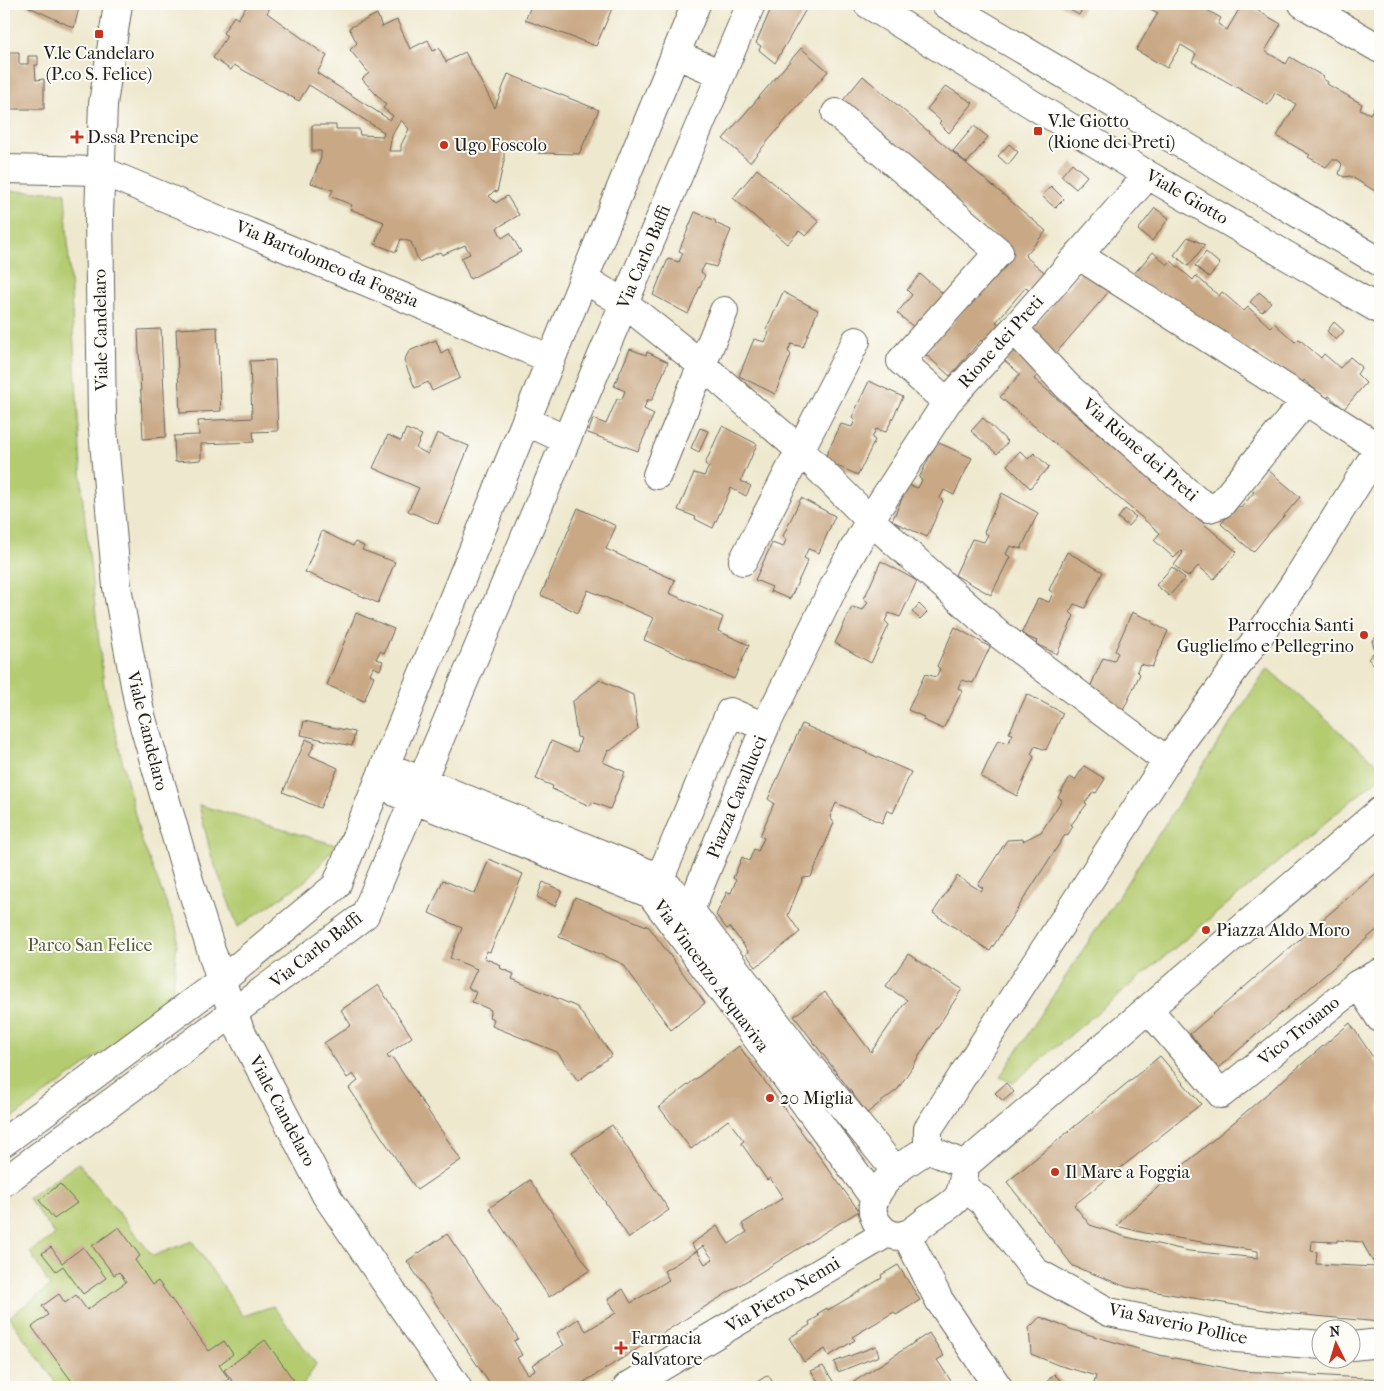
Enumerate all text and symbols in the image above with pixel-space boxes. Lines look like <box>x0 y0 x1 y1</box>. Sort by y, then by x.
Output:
marker: V.le Candelaro (P.co S. Felice) <box>93 28 105 40</box>
place label: V.le Candelaro (P.co S. Felice) <box>42 43 155 85</box>
place label: V.le Giotto (Rione dei Preti) <box>1047 111 1175 153</box>
marker: V.le Giotto (Rione dei Preti) <box>1032 125 1044 137</box>
place label: D.ssa Prencipe <box>87 127 199 148</box>
marker: D.ssa Prencipe <box>71 131 83 143</box>
place label: Ugo Foscolo <box>454 135 547 156</box>
marker: Ugo Foscolo <box>438 139 450 151</box>
street label: Viale Giotto <box>1141 164 1232 229</box>
street label: Via Carlo Baffi <box>612 202 675 313</box>
street label: Via Bartolomeo da Foggia <box>231 216 422 312</box>
street label: Viale Candelaro <box>89 269 113 392</box>
street label: Rione dei Preti <box>954 291 1048 393</box>
street label: Via Rione dei Preti <box>1077 393 1203 506</box>
place label: Parrocchia Santi Guglielmo e Pellegrino <box>1177 615 1355 657</box>
marker: Parrocchia Santi Guglielmo e Pellegrino <box>1358 629 1370 641</box>
street label: Viale Candelaro <box>122 668 172 793</box>
street label: Piazza Cavallucci <box>703 732 772 862</box>
street label: Via Vincenzo Acquaviva <box>648 895 774 1057</box>
street label: Via Carlo Baffi <box>265 907 366 993</box>
place label: Piazza Aldo Moro <box>1216 920 1350 941</box>
marker: Piazza Aldo Moro <box>1200 924 1212 936</box>
park label: Parco San Felice <box>28 935 153 956</box>
street label: Vico Troiano <box>1253 992 1344 1071</box>
street label: Viale Candelaro <box>244 1051 320 1170</box>
place label: 20 Miglia <box>780 1088 854 1109</box>
marker: 20 Miglia <box>764 1092 776 1104</box>
place label: Il Mare a Foggia <box>1065 1162 1191 1183</box>
marker: Il Mare a Foggia <box>1049 1166 1061 1178</box>
street label: Via Pietro Nenni <box>721 1252 845 1338</box>
street label: Via Saverio Pollice <box>1106 1299 1249 1349</box>
north arrow <box>1312 1318 1362 1368</box>
text: N <box>1329 1323 1341 1340</box>
place label: Farmacia Salvatore <box>631 1328 703 1370</box>
marker: Farmacia Salvatore <box>615 1342 627 1354</box>

